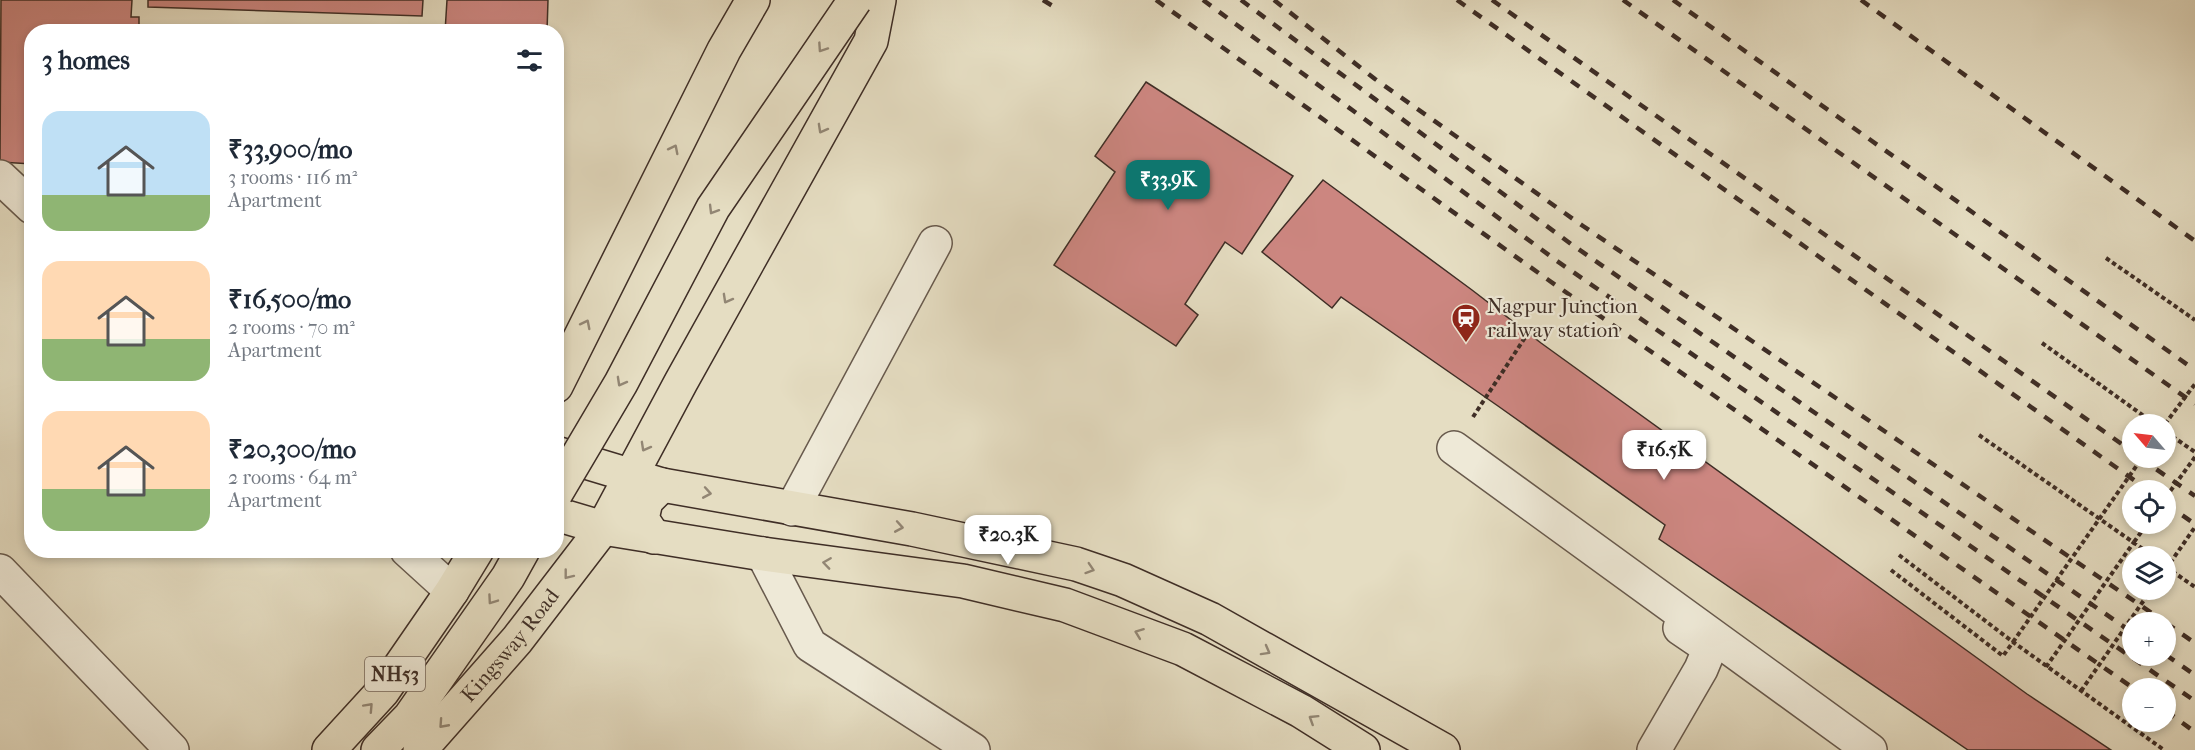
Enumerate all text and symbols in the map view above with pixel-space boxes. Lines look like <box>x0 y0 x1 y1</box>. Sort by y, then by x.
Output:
one-way arrow <box>818 42 829 53</box>
icon: filters <box>513 44 546 77</box>
text: 3 homes <box>42 45 130 76</box>
one-way arrow <box>818 123 829 133</box>
text: ₹33,900/mo <box>228 134 352 165</box>
icon: home <box>90 135 162 207</box>
one-way arrow <box>667 145 678 156</box>
pin: ₹33.9K <box>1119 160 1217 211</box>
text: 3 rooms · 116 m² <box>228 166 357 189</box>
text: ₹33.9K <box>1140 168 1196 191</box>
text: Apartment <box>228 189 322 212</box>
one-way arrow <box>708 204 720 214</box>
text: ₹16,500/mo <box>228 284 351 315</box>
icon: home <box>90 285 162 357</box>
one-way arrow <box>723 293 734 304</box>
place label: Nagpur Junction railway station <box>1487 294 1638 342</box>
station icon: Nagpur Junction railway station <box>1450 302 1482 344</box>
text: 2 rooms · 70 m² <box>228 316 355 339</box>
one-way arrow <box>579 319 591 330</box>
text: Apartment <box>228 339 322 362</box>
one-way arrow <box>617 375 628 386</box>
north arrow <box>2122 414 2176 468</box>
map controls <box>2122 414 2176 732</box>
pin: ₹16.5K <box>1615 430 1713 481</box>
text: ₹20,300/mo <box>228 434 356 465</box>
icon: home <box>90 435 162 507</box>
text: ₹16.5K <box>1636 438 1692 461</box>
one-way arrow <box>641 441 653 451</box>
text: 2 rooms · 64 m² <box>228 466 357 489</box>
button: locate <box>2122 480 2176 534</box>
one-way arrow <box>702 486 712 499</box>
text: Apartment <box>228 489 322 512</box>
pin: ₹20.3K <box>959 515 1057 566</box>
one-way arrow <box>895 521 904 533</box>
text: ₹20.3K <box>978 523 1038 546</box>
button: layers <box>2122 546 2176 600</box>
one-way arrow <box>822 557 831 570</box>
one-way arrow <box>1084 562 1095 574</box>
one-way arrow <box>564 568 575 579</box>
street label: Kingsway Road <box>456 584 564 707</box>
one-way arrow <box>488 593 499 604</box>
button: + <box>2122 612 2176 666</box>
one-way arrow <box>1134 628 1145 640</box>
one-way arrow <box>1260 644 1270 655</box>
road number: NH53 <box>365 657 425 691</box>
button: − <box>2122 678 2176 732</box>
one-way arrow <box>362 703 373 714</box>
one-way arrow <box>1309 715 1319 727</box>
one-way arrow <box>439 717 450 728</box>

